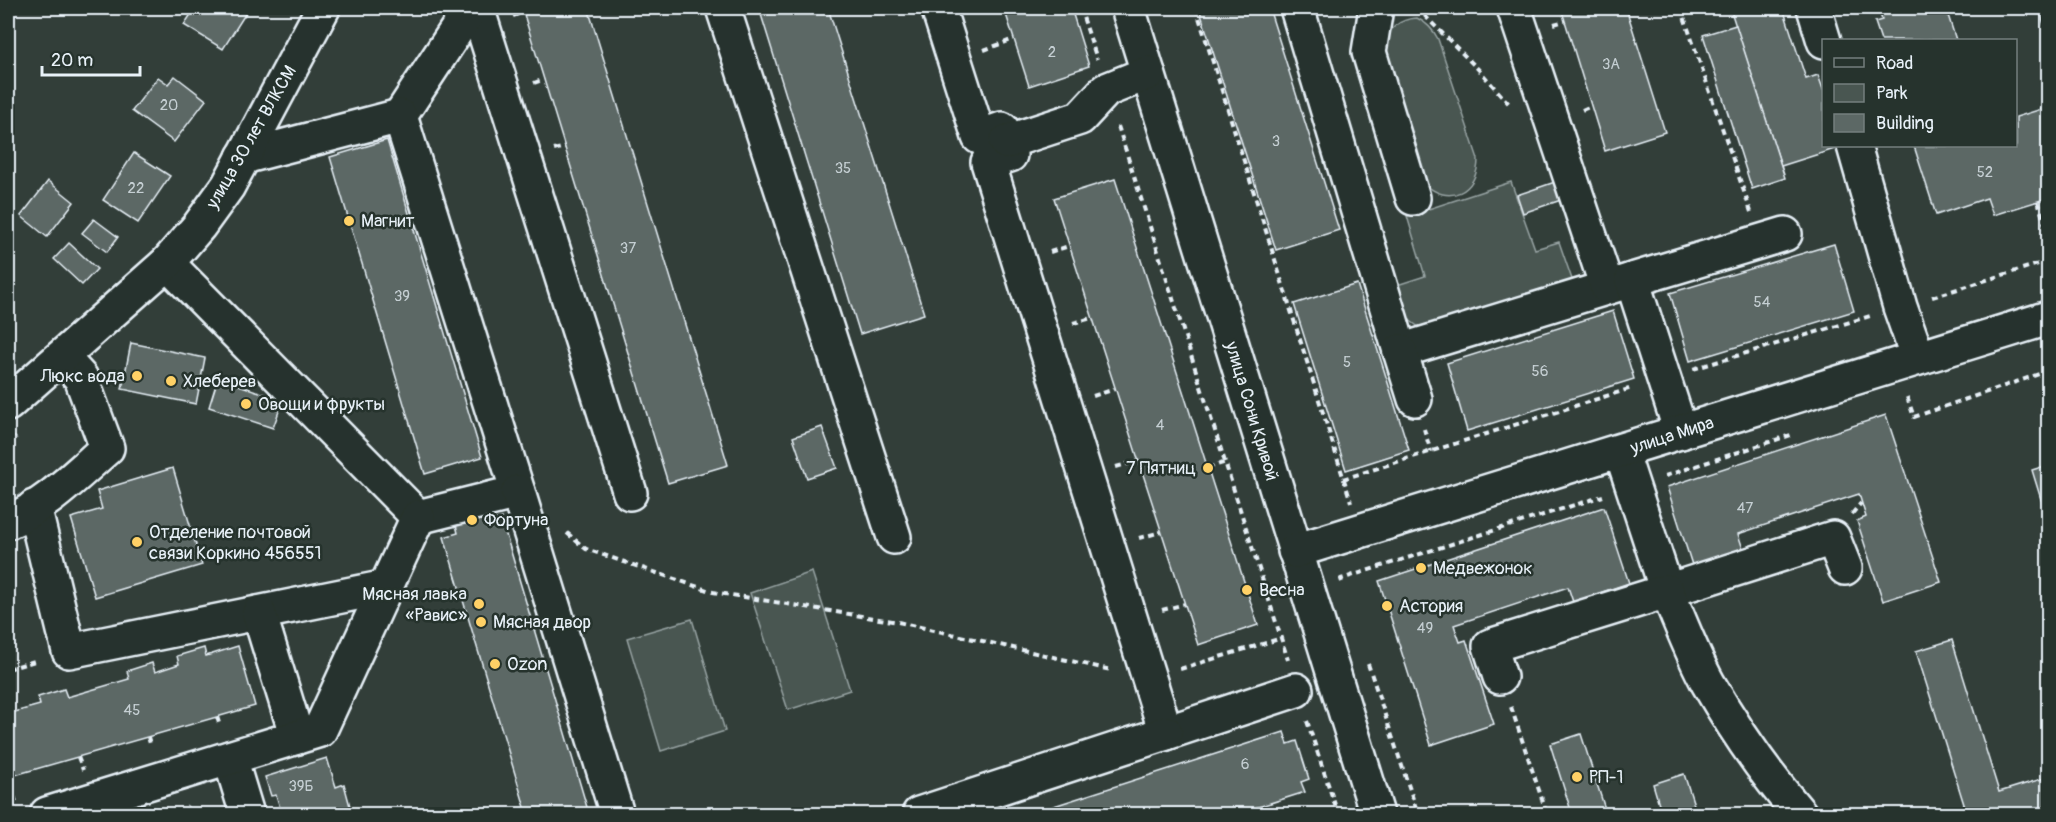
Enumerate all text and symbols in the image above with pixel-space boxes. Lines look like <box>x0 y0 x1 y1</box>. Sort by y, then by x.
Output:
scale bar <box>42 39 140 77</box>
legend <box>1822 39 2017 147</box>
house number: 2 <box>1048 43 1056 62</box>
text: 20 m <box>51 49 93 72</box>
text: Road <box>1876 52 1913 75</box>
house number: 3А <box>1602 55 1620 74</box>
street label: улица 30 лет ВЛКСМ <box>201 61 302 214</box>
text: Park <box>1876 82 1908 105</box>
house number: 20 <box>160 96 178 115</box>
text: Building <box>1876 112 1934 135</box>
house number: 3 <box>1272 132 1280 151</box>
house number: 35 <box>835 159 851 178</box>
house number: 52 <box>1977 163 1993 182</box>
house number: 22 <box>128 179 144 198</box>
place label: Магнит <box>361 210 414 233</box>
marker: Магнит <box>342 214 356 228</box>
house number: 37 <box>620 239 636 258</box>
house number: 39 <box>394 287 410 306</box>
house number: 54 <box>1754 293 1771 312</box>
street label: улица Сони Кривой <box>1219 338 1284 484</box>
house number: 5 <box>1343 353 1351 372</box>
house number: 56 <box>1532 362 1548 381</box>
place label: Люкс вода <box>39 365 125 388</box>
marker: Люкс вода <box>130 369 144 383</box>
place label: Хлеберев <box>183 370 256 393</box>
marker: Хлеберев <box>164 374 178 388</box>
place label: Овощи и фрукты <box>258 393 385 416</box>
marker: Овощи и фрукты <box>239 397 253 411</box>
street label: улица Мира <box>1626 411 1717 460</box>
house number: 4 <box>1156 416 1165 435</box>
place label: 7 Пятниц <box>1126 457 1196 480</box>
marker: 7 Пятниц <box>1201 461 1215 475</box>
house number: 47 <box>1737 499 1753 518</box>
place label: Фортуна <box>484 509 548 532</box>
marker: Фортуна <box>465 513 479 527</box>
place label: Отделение почтовой связи Коркино 456551 <box>149 521 322 565</box>
marker: Отделение почтовой связи Коркино 456551 <box>130 535 144 549</box>
place label: Медвежонок <box>1433 557 1533 580</box>
marker: Медвежонок <box>1414 561 1428 575</box>
place label: Весна <box>1259 579 1305 602</box>
place label: Мясная лавка «Равис» <box>362 583 467 627</box>
marker: Весна <box>1240 583 1254 597</box>
place label: Астория <box>1399 595 1463 618</box>
marker: Мясная лавка «Равис» <box>472 597 486 611</box>
marker: Астория <box>1380 599 1394 613</box>
place label: Мясная двор <box>493 611 591 634</box>
marker: Мясная двор <box>474 615 488 629</box>
house number: 49 <box>1417 619 1433 638</box>
place label: Ozon <box>507 653 547 676</box>
marker: Ozon <box>488 657 502 671</box>
house number: 45 <box>124 701 140 720</box>
house number: 6 <box>1241 755 1249 774</box>
place label: РП-1 <box>1589 766 1623 789</box>
marker: РП-1 <box>1570 770 1584 784</box>
house number: 39Б <box>288 777 314 796</box>

